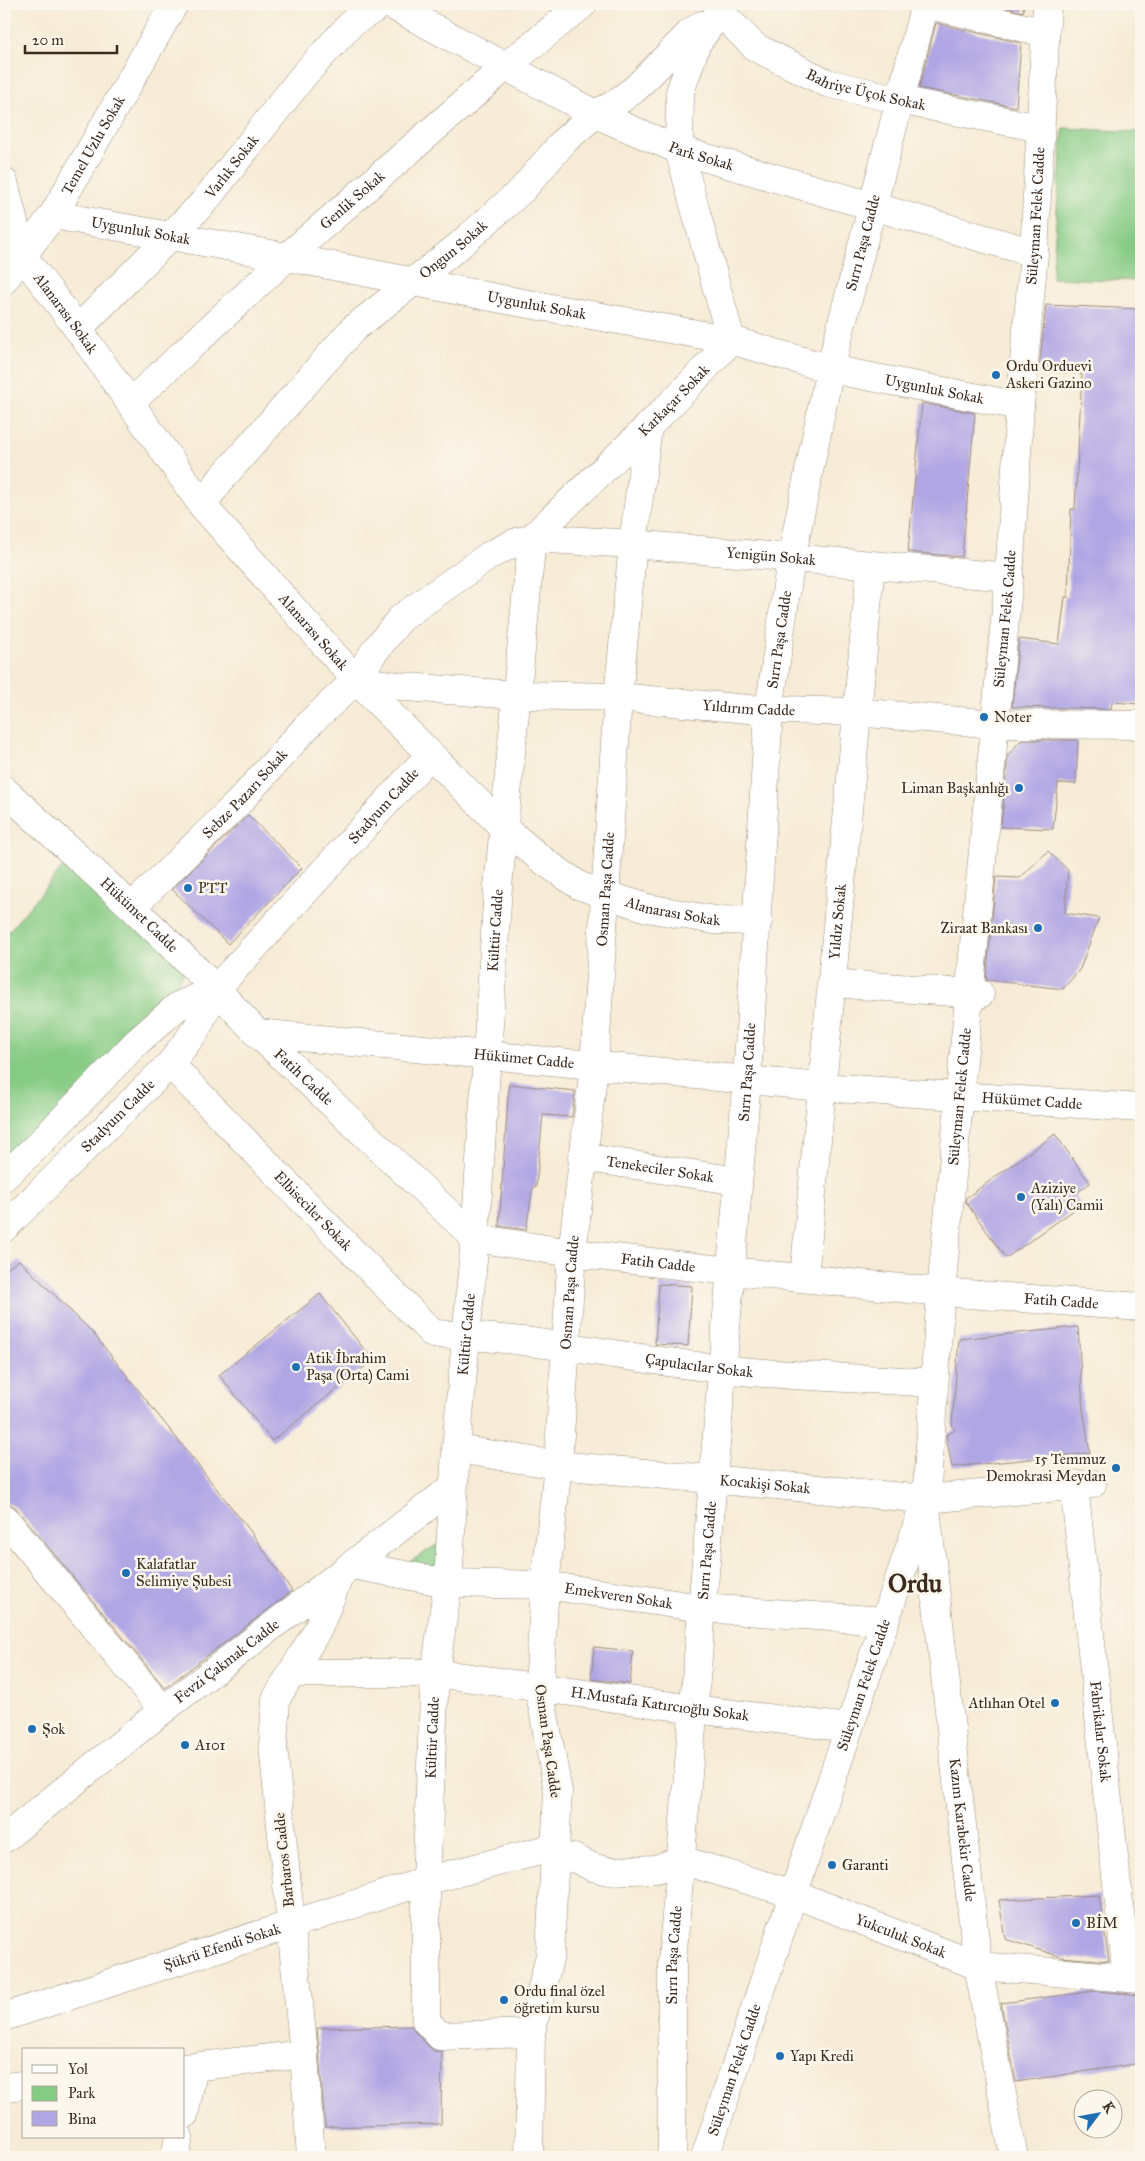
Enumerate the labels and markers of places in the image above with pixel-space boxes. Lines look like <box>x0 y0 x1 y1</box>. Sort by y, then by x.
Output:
place label: Ordu Orduevi Askeri Gazino <box>1005 357 1092 392</box>
marker: Ordu Orduevi Askeri Gazino <box>990 369 1002 381</box>
place label: Noter <box>994 708 1032 726</box>
marker: Noter <box>978 711 990 723</box>
place label: Liman Başkanlığı <box>901 779 1009 797</box>
marker: Liman Başkanlığı <box>1013 782 1025 794</box>
place label: PTT <box>198 879 228 897</box>
marker: PTT <box>182 882 194 894</box>
place label: Ziraat Bankası <box>940 919 1028 937</box>
marker: Ziraat Bankası <box>1032 922 1044 934</box>
place label: Aziziye (Yalı) Camii <box>1030 1179 1103 1215</box>
marker: Aziziye (Yalı) Camii <box>1015 1191 1027 1203</box>
place label: Atik İbrahim Paşa (Orta) Cami <box>305 1349 409 1385</box>
marker: Atik İbrahim Paşa (Orta) Cami <box>290 1361 302 1373</box>
place label: 15 Temmuz Demokrasi Meydan <box>986 1450 1106 1485</box>
marker: 15 Temmuz Demokrasi Meydan <box>1110 1462 1122 1474</box>
place label: Kalafatlar Selimiye Şubesi <box>136 1555 232 1590</box>
marker: Kalafatlar Selimiye Şubesi <box>120 1567 132 1579</box>
place label: Atlıhan Otel <box>967 1694 1046 1712</box>
marker: Atlıhan Otel <box>1049 1697 1061 1709</box>
place label: Şok <box>42 1720 65 1738</box>
marker: Şok <box>26 1723 38 1735</box>
place label: A101 <box>194 1736 226 1754</box>
marker: A101 <box>179 1739 191 1751</box>
place label: Garanti <box>842 1856 889 1874</box>
marker: Garanti <box>826 1859 838 1871</box>
place label: BİM <box>1086 1914 1118 1932</box>
marker: BİM <box>1070 1917 1082 1929</box>
place label: Ordu final özel öğretim kursu <box>514 1982 606 2017</box>
marker: Ordu final özel öğretim kursu <box>498 1994 510 2006</box>
place label: Yapı Kredi <box>790 2047 854 2065</box>
marker: Yapı Kredi <box>774 2050 786 2062</box>

